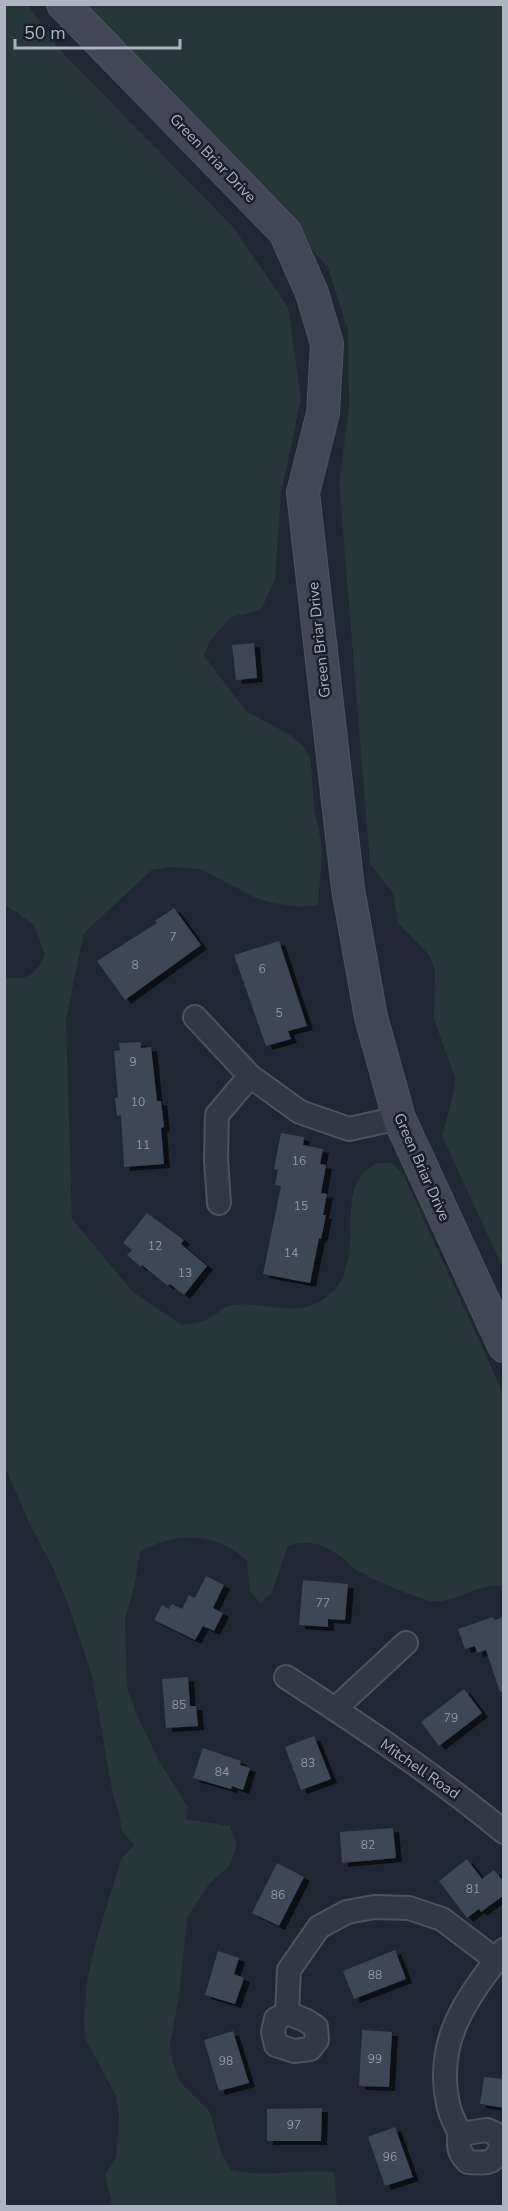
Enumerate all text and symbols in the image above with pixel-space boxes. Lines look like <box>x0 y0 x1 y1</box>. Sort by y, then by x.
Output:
scale bar <box>15 12 180 50</box>
text: 50 m <box>24 21 66 45</box>
street label: Green Briar Drive <box>165 109 261 207</box>
street label: Green Briar Drive <box>303 581 335 699</box>
house number: 7 <box>169 929 177 945</box>
house number: 8 <box>131 957 139 973</box>
house number: 6 <box>258 961 266 977</box>
house number: 5 <box>275 1005 283 1021</box>
house number: 9 <box>129 1054 137 1070</box>
house number: 10 <box>131 1094 145 1110</box>
street label: Green Briar Drive <box>389 1110 455 1224</box>
house number: 11 <box>136 1137 150 1153</box>
house number: 16 <box>292 1153 306 1169</box>
house number: 15 <box>294 1198 308 1214</box>
house number: 12 <box>148 1238 162 1254</box>
house number: 14 <box>284 1245 298 1261</box>
house number: 13 <box>178 1265 192 1281</box>
house number: 77 <box>316 1595 330 1611</box>
house number: 85 <box>172 1697 186 1713</box>
house number: 79 <box>444 1710 458 1726</box>
street label: Mitchell Road <box>376 1734 464 1804</box>
house number: 83 <box>301 1755 315 1771</box>
house number: 84 <box>215 1764 229 1780</box>
house number: 82 <box>361 1837 375 1853</box>
house number: 81 <box>466 1881 480 1897</box>
house number: 86 <box>271 1887 285 1903</box>
house number: 88 <box>368 1967 382 1983</box>
house number: 99 <box>368 2051 382 2067</box>
house number: 98 <box>219 2053 233 2069</box>
house number: 97 <box>287 2117 301 2133</box>
house number: 96 <box>383 2149 397 2165</box>

